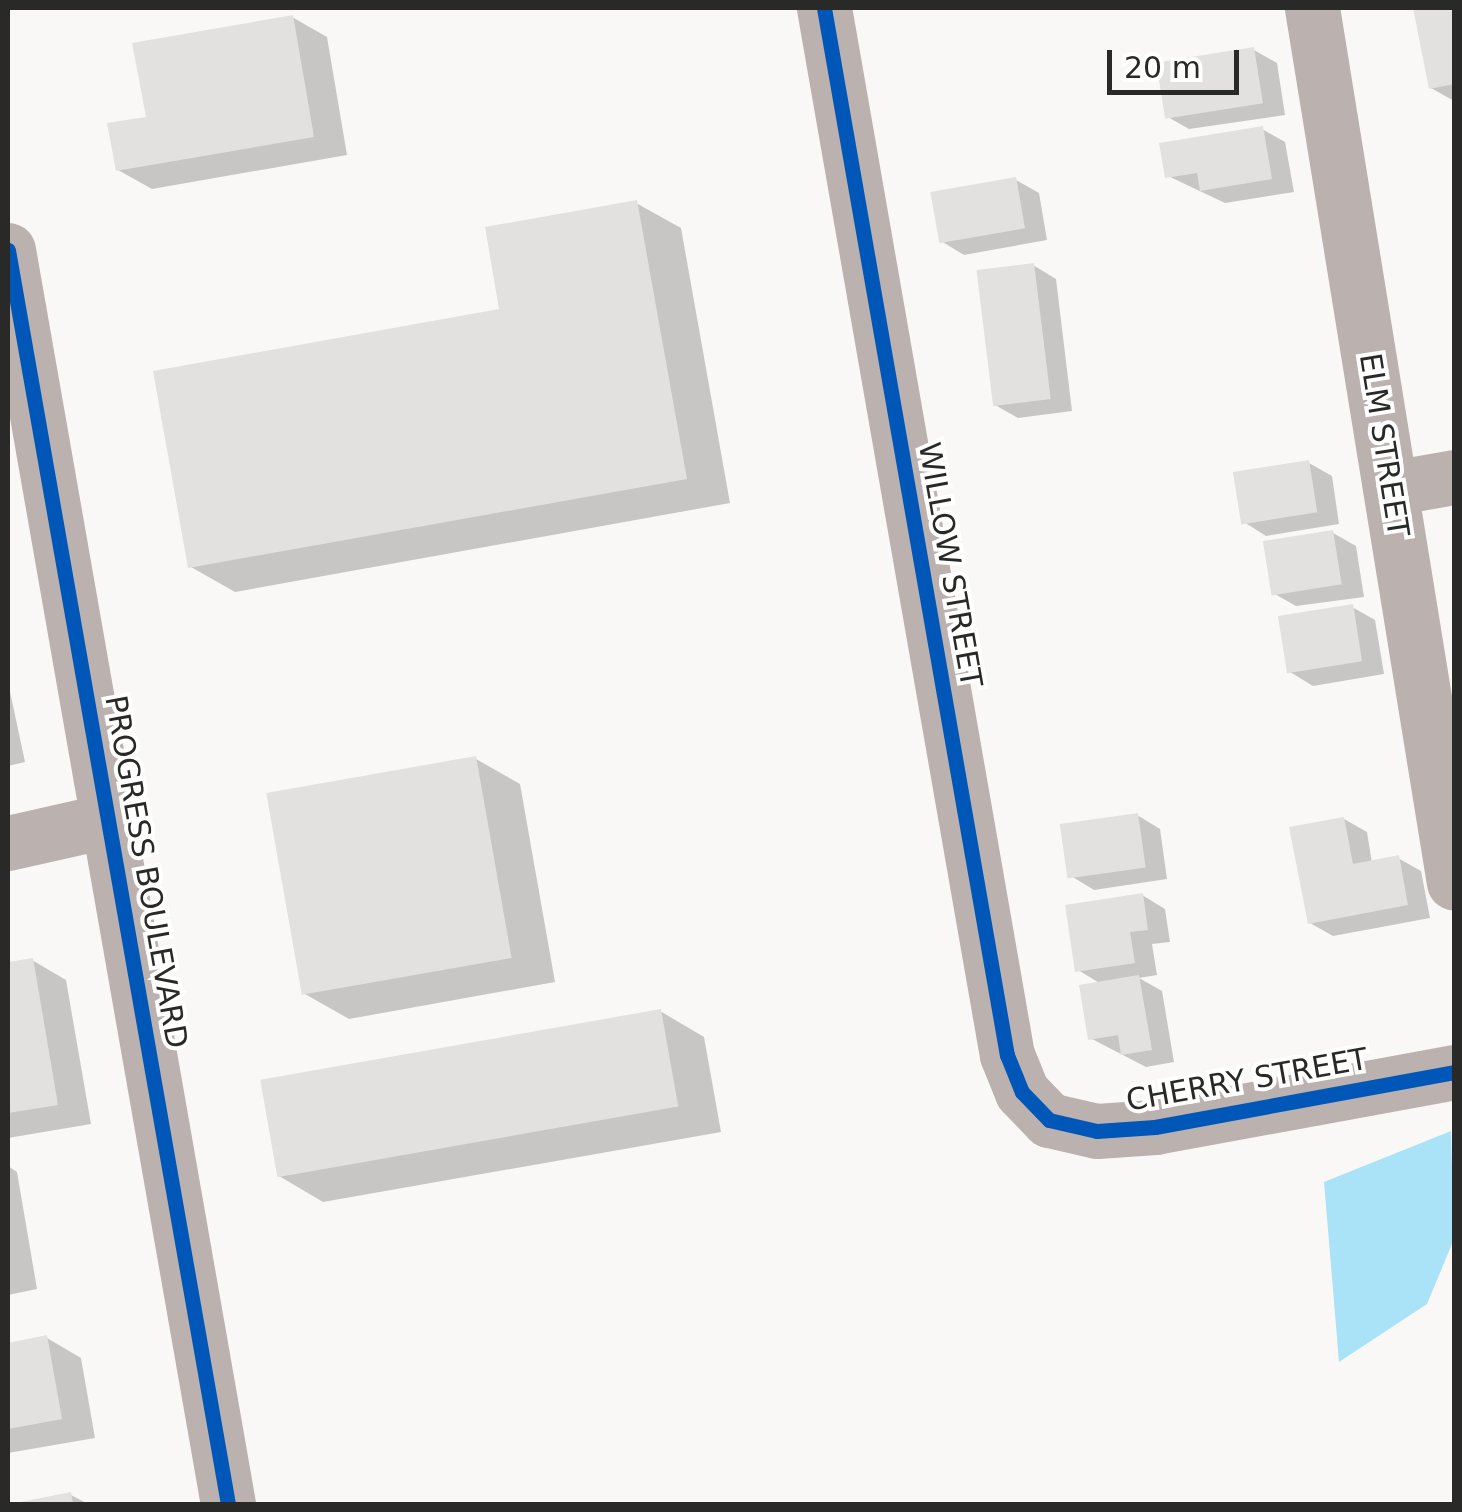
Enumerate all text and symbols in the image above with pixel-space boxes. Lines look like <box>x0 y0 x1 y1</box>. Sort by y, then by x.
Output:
scale bar <box>1112 30 1244 92</box>
text: 20 m <box>1124 50 1201 85</box>
street label: ELM STREET <box>1352 351 1416 539</box>
street label: WILLOW STREET <box>911 440 989 690</box>
street label: PROGRESS BOULEVARD <box>97 693 195 1051</box>
street label: CHERRY STREET <box>1123 1041 1371 1119</box>

